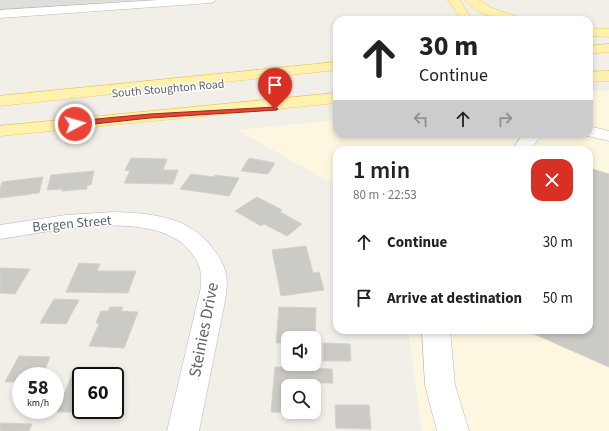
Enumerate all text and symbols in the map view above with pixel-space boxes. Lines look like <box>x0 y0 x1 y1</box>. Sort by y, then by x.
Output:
text: 30 m <box>419 26 478 66</box>
icon: ahead <box>353 32 405 84</box>
text: Continue <box>419 63 488 88</box>
pin <box>258 68 292 109</box>
icon: arrive <box>264 74 286 96</box>
street label: South Stoughton Road <box>111 76 225 102</box>
position arrow <box>54 103 96 145</box>
icon: left <box>410 108 432 130</box>
icon: ahead <box>452 108 474 130</box>
icon: right <box>494 108 516 130</box>
text: 1 min <box>353 153 410 188</box>
button: close <box>531 159 573 201</box>
text: 80 m · 22:53 <box>353 186 417 204</box>
street label: Bergen Street <box>32 211 113 237</box>
icon: ahead <box>353 231 375 253</box>
text: Continue <box>387 232 447 253</box>
text: 30 m <box>543 232 573 253</box>
street label: Steinies Drive <box>183 281 225 379</box>
icon: arrive <box>353 287 375 309</box>
text: Arrive at destination <box>387 288 522 309</box>
text: 50 m <box>543 288 573 309</box>
map controls <box>281 331 321 419</box>
button: sound <box>281 331 321 371</box>
speed limit sign: 60 <box>72 367 124 419</box>
text: 58 <box>27 374 49 402</box>
button: search <box>281 379 321 419</box>
text: km/h <box>27 396 49 410</box>

